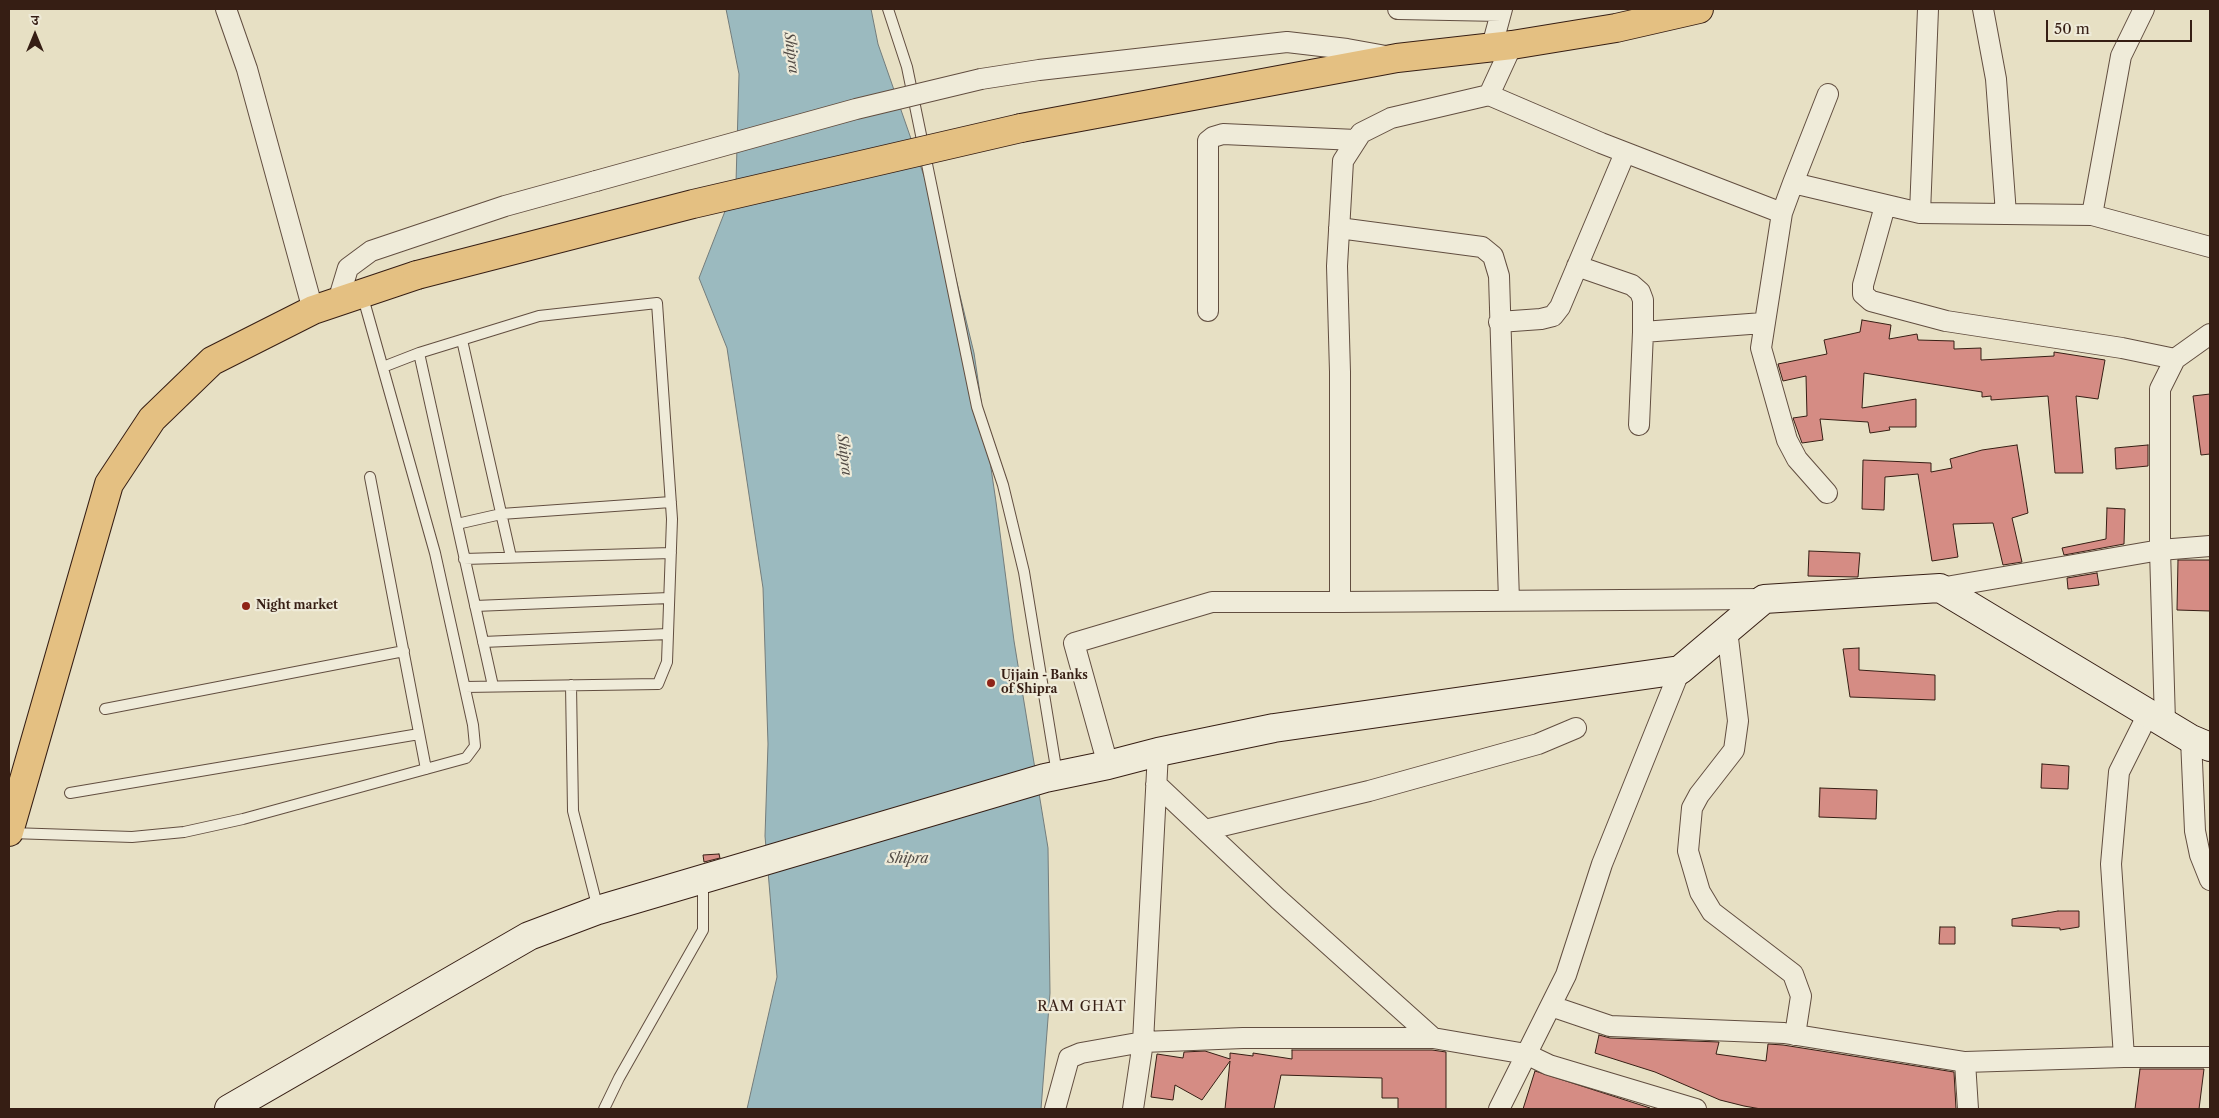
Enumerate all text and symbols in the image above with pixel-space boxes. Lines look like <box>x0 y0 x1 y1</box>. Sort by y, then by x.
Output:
north arrow <box>10 10 60 60</box>
scale bar <box>2049 10 2195 42</box>
text: उ <box>31 11 39 29</box>
text: 50 m <box>2054 19 2090 38</box>
water label: Shipra <box>780 32 802 74</box>
water label: Shipra <box>833 434 855 476</box>
place label: Night market <box>256 599 338 613</box>
marker: Night market <box>240 600 252 612</box>
place label: Ujjain - Banks of Shipra <box>1001 669 1088 697</box>
marker: Ujjain - Banks of Shipra <box>985 677 997 689</box>
water label: Shipra <box>887 851 929 867</box>
district label: RAM GHAT <box>1036 999 1128 1015</box>

